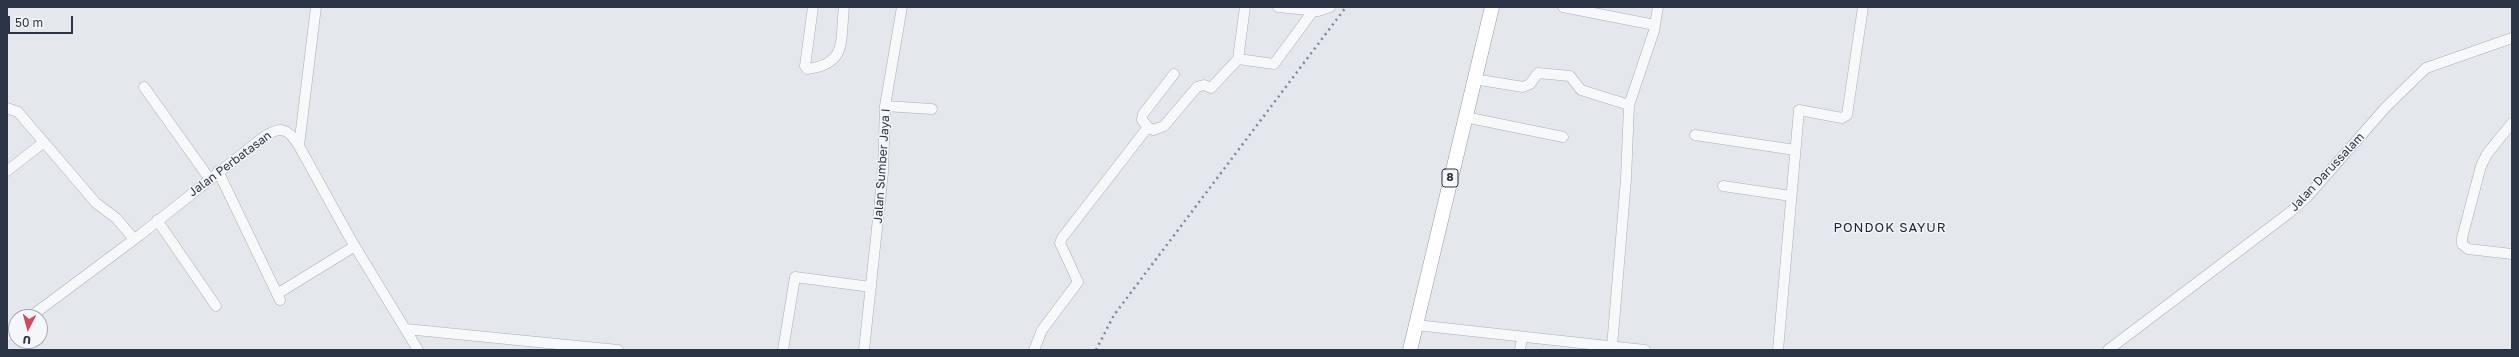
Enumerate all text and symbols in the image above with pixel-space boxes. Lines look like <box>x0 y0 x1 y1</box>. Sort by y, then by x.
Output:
scale bar <box>10 8 75 34</box>
text: 50 m <box>15 15 43 30</box>
street label: Jalan Sumber Jaya I <box>871 108 893 224</box>
street label: Jalan Perbatasan <box>186 128 274 200</box>
street label: Jalan Darussalam <box>2287 130 2367 214</box>
road number: 8 <box>1442 169 1458 187</box>
district label: PONDOK SAYUR <box>1833 220 1947 236</box>
north arrow <box>8 309 48 349</box>
text: U <box>22 334 31 347</box>

